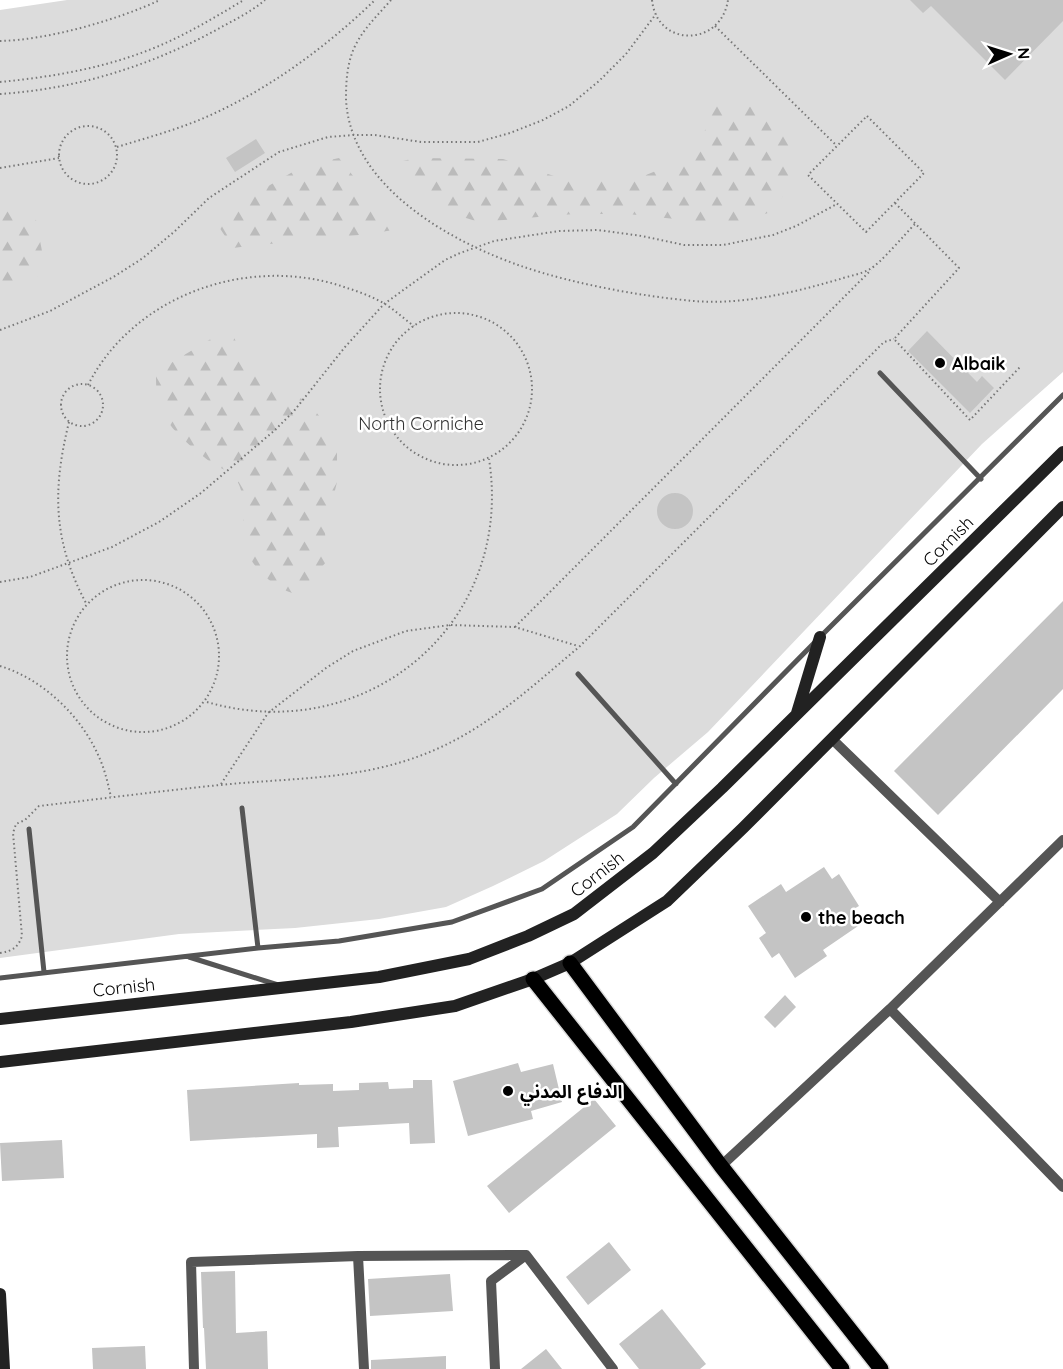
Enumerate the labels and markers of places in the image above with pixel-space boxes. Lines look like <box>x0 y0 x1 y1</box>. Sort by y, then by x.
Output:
place label: Albaik <box>952 352 1005 375</box>
marker: Albaik <box>933 356 947 370</box>
place label: the beach <box>818 906 905 929</box>
marker: the beach <box>799 910 813 924</box>
place label: الدفاع المدني <box>520 1080 623 1106</box>
marker: الدفاع المدني <box>501 1084 515 1098</box>

